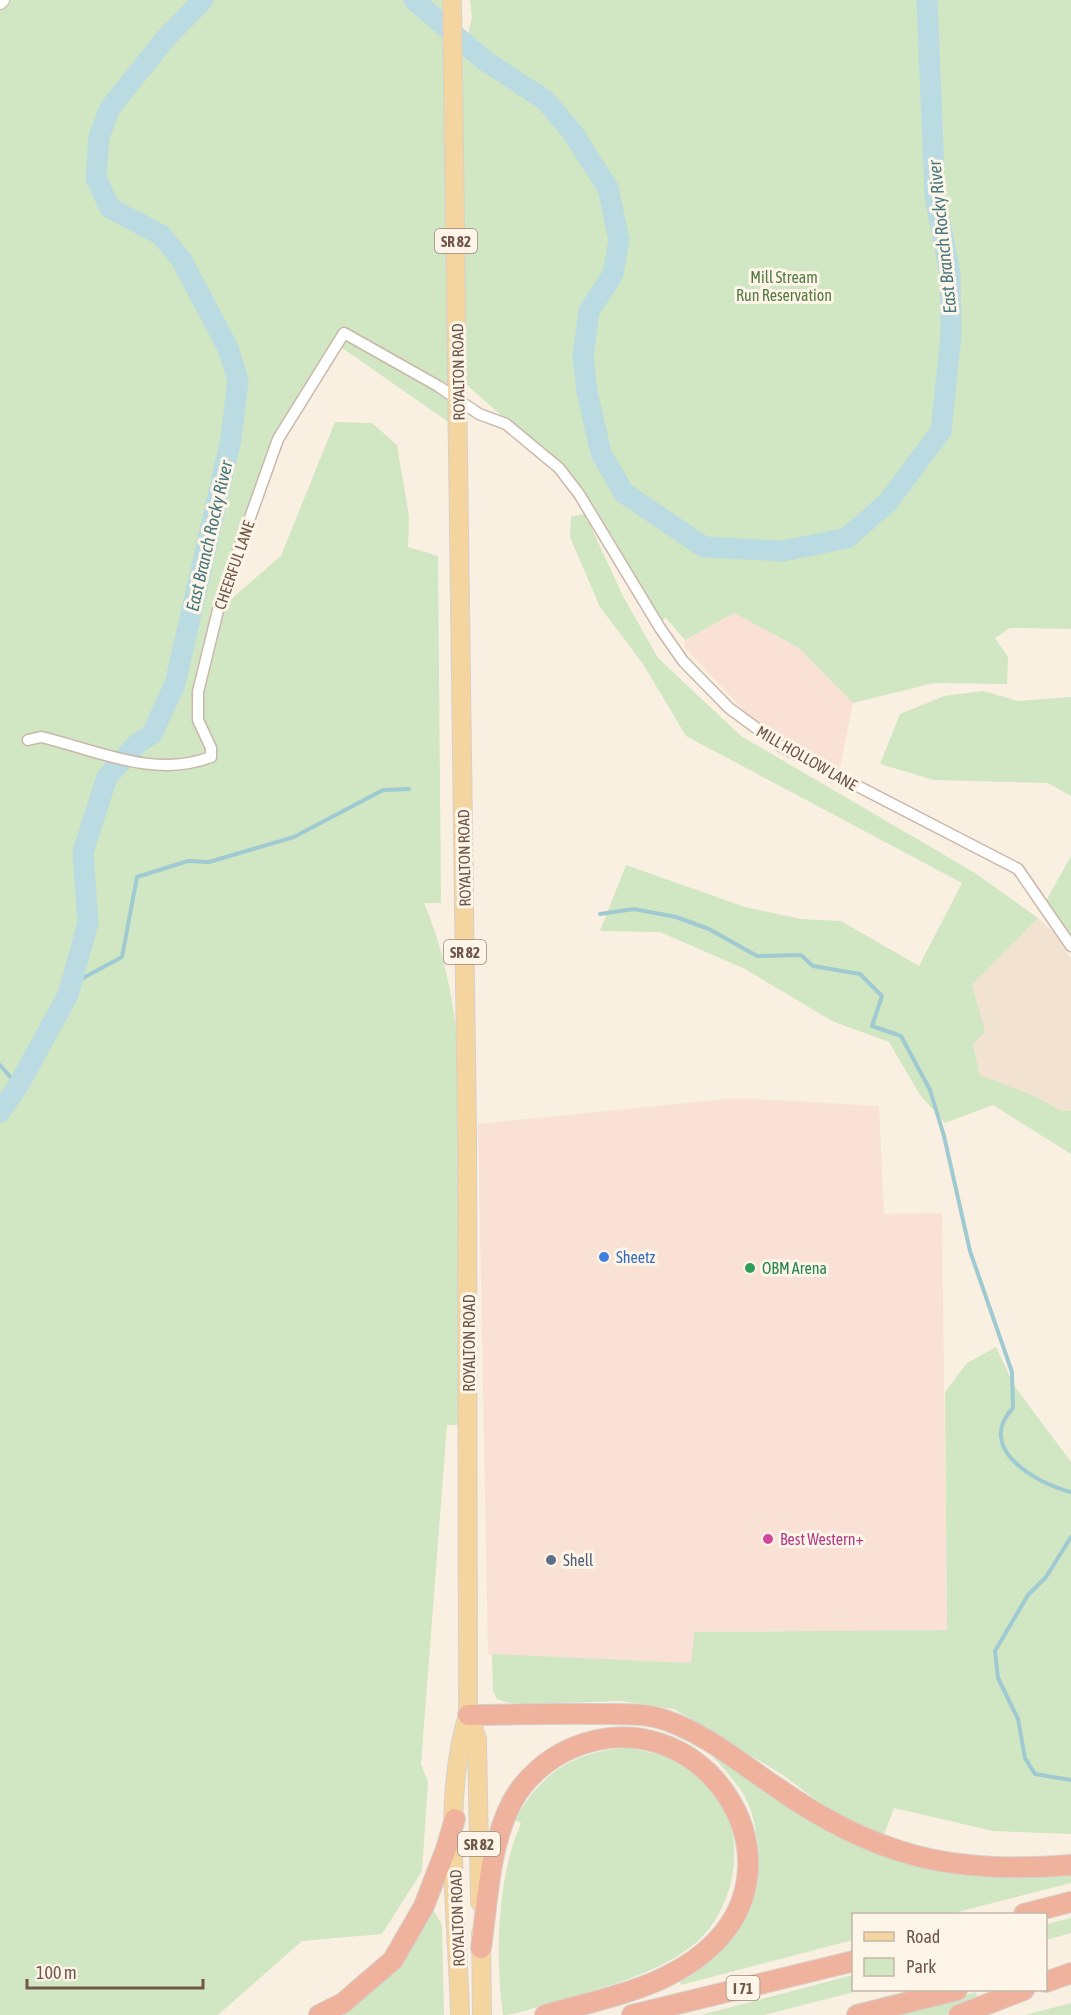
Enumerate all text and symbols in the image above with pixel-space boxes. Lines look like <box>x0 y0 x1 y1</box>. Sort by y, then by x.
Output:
water label: East Branch Rocky River <box>923 159 960 315</box>
road number: SR 82 <box>435 229 477 253</box>
park label: Mill Stream Run Reservation <box>736 268 832 304</box>
street label: ROYALTON ROAD <box>448 323 468 421</box>
water label: East Branch Rocky River <box>181 458 237 613</box>
street label: CHEERFUL LANE <box>210 518 258 612</box>
street label: MILL HOLLOW LANE <box>753 722 861 794</box>
street label: ROYALTON ROAD <box>454 809 474 907</box>
road number: SR 82 <box>444 940 486 964</box>
place label: Sheetz <box>616 1248 656 1266</box>
marker: Sheetz <box>597 1250 611 1264</box>
place label: OBM Arena <box>762 1259 827 1277</box>
marker: OBM Arena <box>743 1261 757 1275</box>
street label: ROYALTON ROAD <box>460 1294 478 1392</box>
place label: Best Western+ <box>780 1530 864 1548</box>
marker: Best Western+ <box>761 1532 775 1546</box>
place label: Shell <box>563 1551 594 1569</box>
marker: Shell <box>544 1553 558 1567</box>
road number: SR 82 <box>458 1832 500 1856</box>
street label: ROYALTON ROAD <box>446 1869 468 1967</box>
legend <box>852 1913 1047 1991</box>
text: Road <box>906 1926 940 1947</box>
scale bar <box>27 1952 202 1990</box>
text: Park <box>906 1956 936 1977</box>
text: 100 m <box>36 1962 77 1983</box>
road number: I 71 <box>726 1976 760 2000</box>

